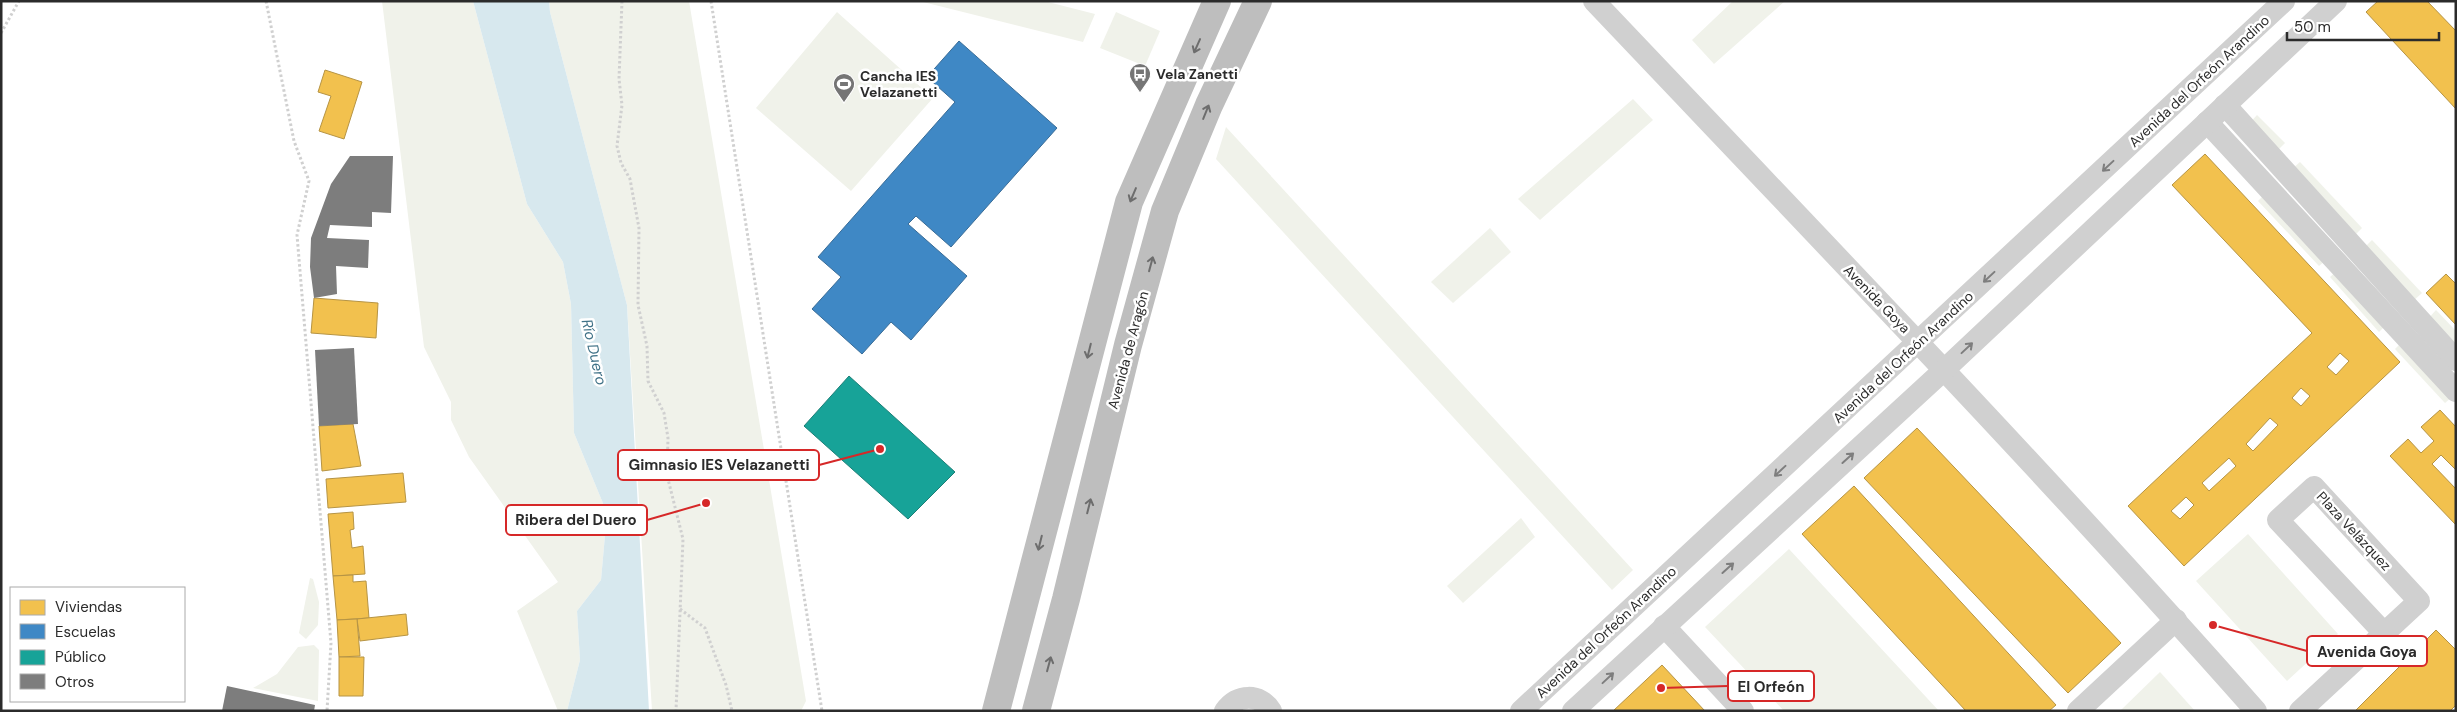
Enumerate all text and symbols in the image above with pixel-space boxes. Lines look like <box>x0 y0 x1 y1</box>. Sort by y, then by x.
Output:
scale bar <box>2287 10 2440 42</box>
street label: Avenida del Orfeón Arandino <box>2125 11 2273 151</box>
text: 50 m <box>2294 17 2331 37</box>
one-way arrow <box>1191 38 1201 53</box>
bus stop icon: Vela Zanetti <box>1128 62 1152 93</box>
place label: Vela Zanetti <box>1156 65 1238 83</box>
place label: Cancha IES Velazanetti <box>860 67 938 101</box>
sports icon: Cancha IES Velazanetti <box>832 72 856 103</box>
one-way arrow <box>1202 104 1211 120</box>
one-way arrow <box>2102 160 2114 172</box>
one-way arrow <box>1127 187 1137 202</box>
one-way arrow <box>1146 257 1156 273</box>
street label: Avenida Goya <box>1840 261 1914 337</box>
one-way arrow <box>1983 271 1996 283</box>
street label: Avenida del Orfeón Arandino <box>1829 287 1977 427</box>
street label: Avenida de Aragón <box>1104 289 1152 411</box>
water label: Río Duero <box>577 317 611 387</box>
one-way arrow <box>1961 342 1974 354</box>
one-way arrow <box>1084 343 1093 359</box>
callout: Gimnasio IES Velazanetti <box>618 450 819 480</box>
one-way arrow <box>1841 452 1854 464</box>
text: Gimnasio IES Velazanetti <box>628 455 810 475</box>
one-way arrow <box>1774 465 1786 477</box>
street label: Plaza Velázquez <box>2313 488 2395 574</box>
one-way arrow <box>1085 499 1094 515</box>
callout: Ribera del Duero <box>506 505 647 535</box>
text: Ribera del Duero <box>515 510 637 530</box>
one-way arrow <box>1035 534 1044 550</box>
street label: Avenida del Orfeón Arandino <box>1532 562 1680 702</box>
one-way arrow <box>1721 562 1734 573</box>
legend <box>10 587 185 702</box>
text: Viviendas <box>55 597 122 617</box>
text: Escuelas <box>55 622 116 642</box>
callout: Avenida Goya <box>2307 636 2427 666</box>
text: Avenida Goya <box>2317 642 2417 662</box>
text: Público <box>55 647 106 667</box>
one-way arrow <box>1044 656 1054 672</box>
callout: El Orfeón <box>1728 671 1814 701</box>
text: Otros <box>55 672 94 692</box>
one-way arrow <box>1602 672 1615 684</box>
text: El Orfeón <box>1738 677 1804 697</box>

